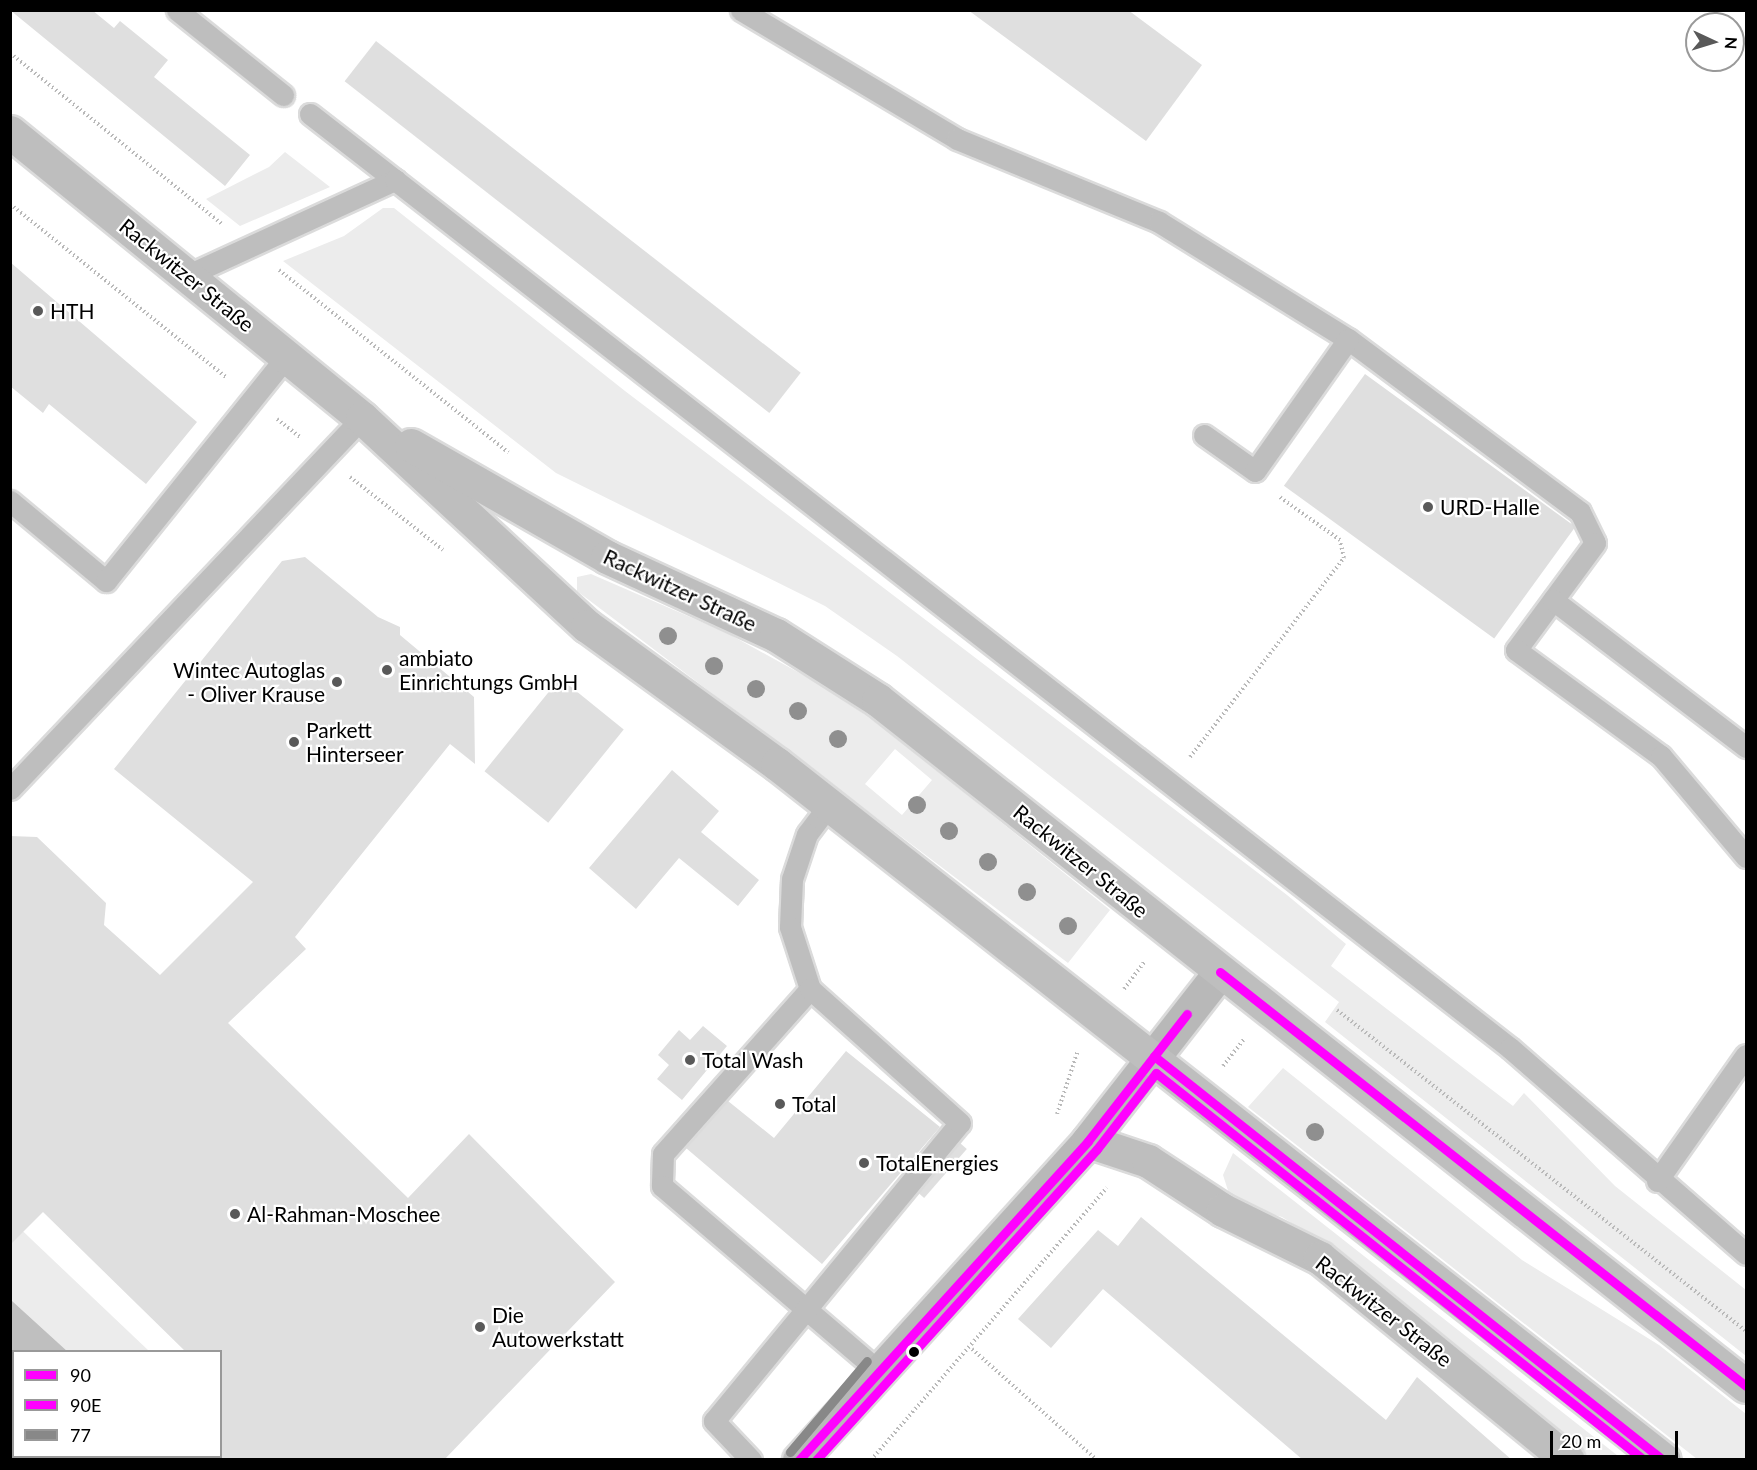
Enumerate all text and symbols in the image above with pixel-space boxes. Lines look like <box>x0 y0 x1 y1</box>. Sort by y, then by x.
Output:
north arrow <box>1685 12 1745 72</box>
text: N <box>1722 36 1741 50</box>
street label: Rackwitzer Straße <box>114 213 260 337</box>
place label: HTH <box>50 298 94 324</box>
marker: HTH <box>31 304 45 318</box>
place label: URD-Halle <box>1440 494 1540 520</box>
marker: URD-Halle <box>1421 500 1435 514</box>
street label: Rackwitzer Straße <box>599 543 761 637</box>
place label: ambiato Einrichtungs GmbH <box>399 645 578 695</box>
place label: Wintec Autoglas - Oliver Krause <box>172 657 325 707</box>
marker: ambiato Einrichtungs GmbH <box>380 663 394 677</box>
marker: Wintec Autoglas - Oliver Krause <box>330 675 344 689</box>
place label: Parkett Hinterseer <box>306 717 404 767</box>
marker: Parkett Hinterseer <box>287 735 301 749</box>
street label: Rackwitzer Straße <box>1008 799 1154 923</box>
place label: Total Wash <box>702 1047 804 1073</box>
marker: Total Wash <box>683 1053 697 1067</box>
place label: Total <box>792 1091 836 1117</box>
marker: Total <box>773 1097 787 1111</box>
place label: TotalEnergies <box>876 1150 999 1176</box>
marker: TotalEnergies <box>857 1156 871 1170</box>
place label: Al-Rahman-Moschee <box>247 1201 440 1227</box>
marker: Al-Rahman-Moschee <box>228 1207 242 1221</box>
street label: Rackwitzer Straße <box>1311 1250 1457 1372</box>
place label: Die Autowerkstatt <box>492 1302 624 1352</box>
marker: Die Autowerkstatt <box>473 1320 487 1334</box>
unlabelled marker <box>908 1346 920 1358</box>
legend <box>12 1350 222 1458</box>
text: 90 <box>70 1364 91 1386</box>
text: 90E <box>70 1394 101 1416</box>
scale bar <box>1553 1419 1680 1457</box>
text: 77 <box>70 1424 91 1446</box>
text: 20 m <box>1561 1430 1601 1452</box>

